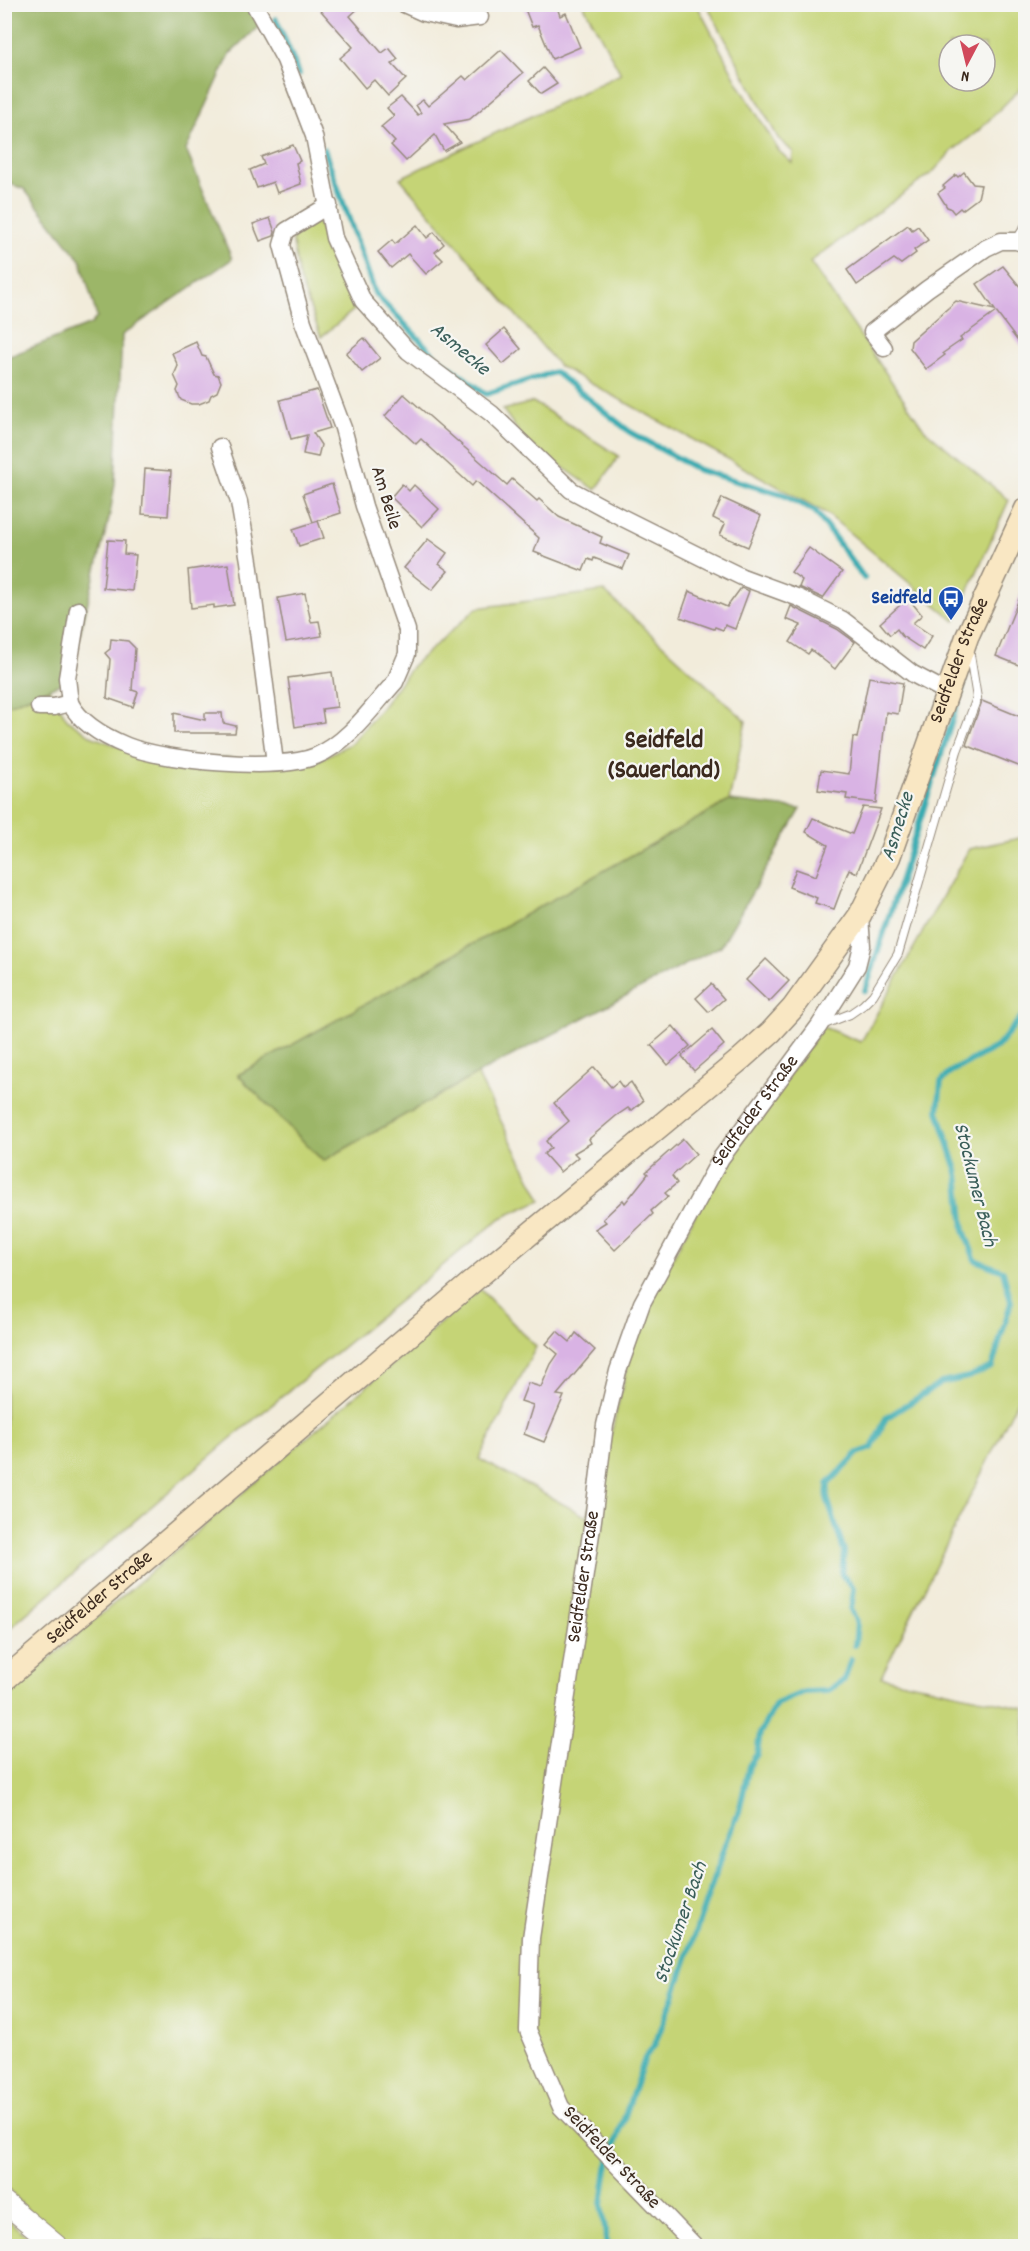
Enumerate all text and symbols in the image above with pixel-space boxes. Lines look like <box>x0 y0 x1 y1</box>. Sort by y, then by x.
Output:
north arrow <box>937 33 997 93</box>
text: N <box>960 63 971 87</box>
water label: Asmecke <box>422 316 497 385</box>
street label: Am Beile <box>362 463 408 533</box>
bus stop icon: Seidfeld <box>936 584 966 622</box>
place label: Seidfeld <box>871 585 932 613</box>
street label: Seidfelder Straße <box>923 593 997 727</box>
district label: Seidfeld (Sauerland) <box>608 723 720 790</box>
water label: Asmecke <box>874 787 924 865</box>
street label: Seidfelder Straße <box>705 1050 807 1172</box>
water label: Stockumer Bach <box>944 1120 1004 1251</box>
street label: Seidfelder Straße <box>561 1509 608 1645</box>
street label: Seidfelder Straße <box>40 1545 160 1652</box>
water label: Stockumer Bach <box>647 1857 717 1988</box>
street label: Seidfelder Straße <box>555 2100 667 2216</box>

